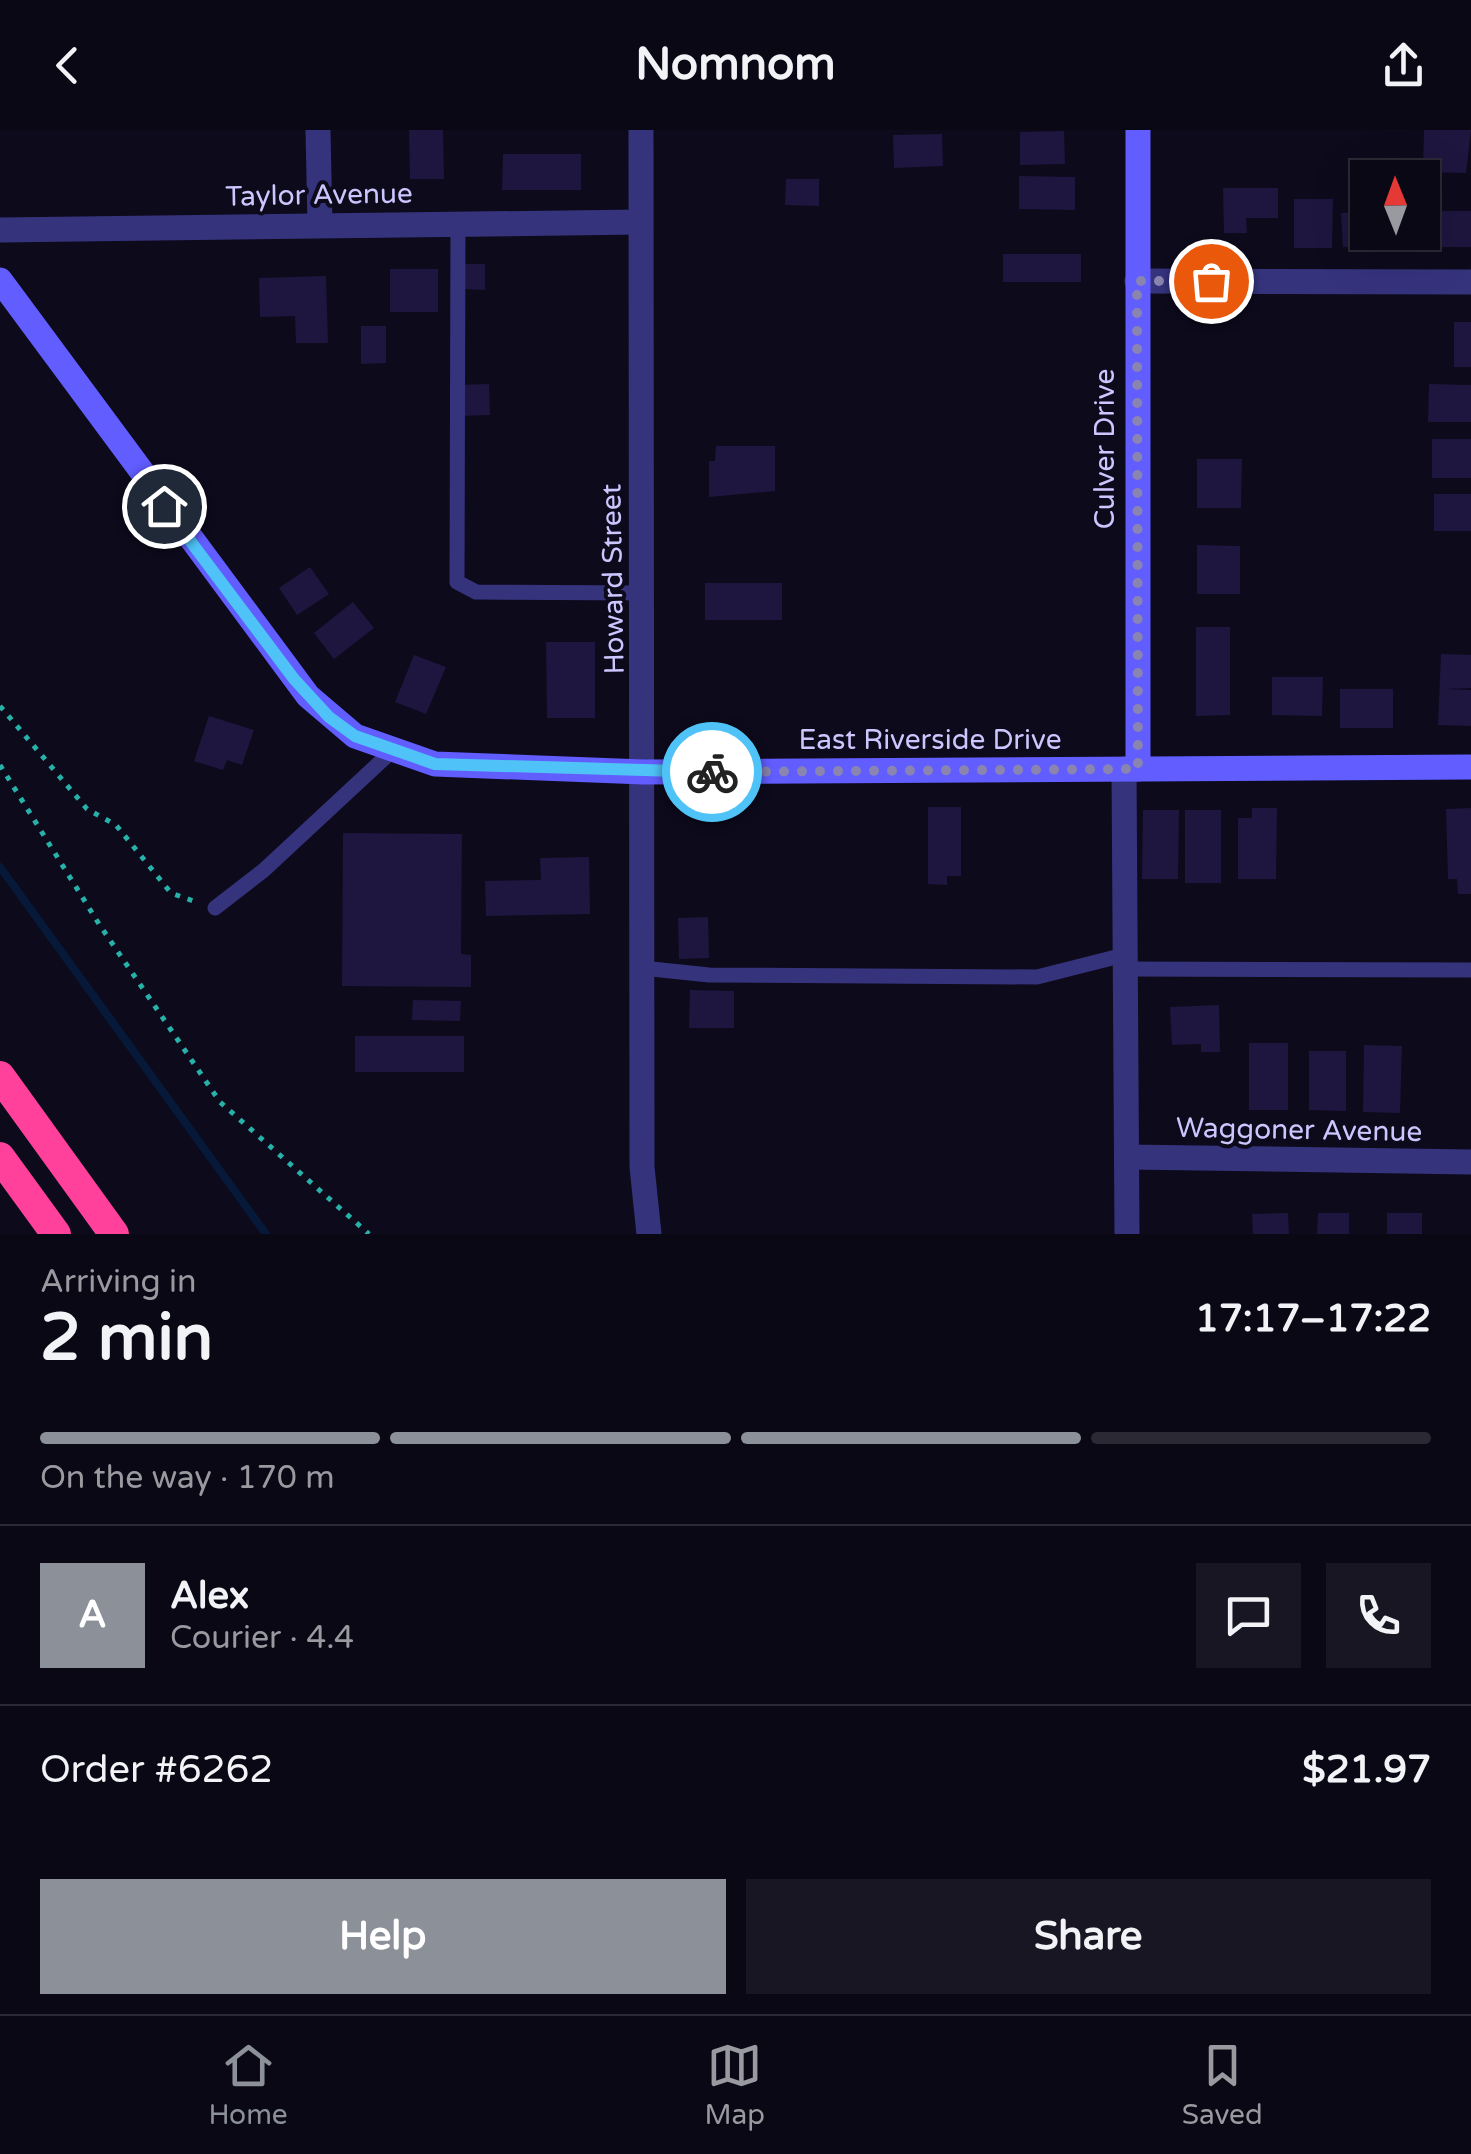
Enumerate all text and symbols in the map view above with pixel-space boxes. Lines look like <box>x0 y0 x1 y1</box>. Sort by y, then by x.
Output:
icon: back <box>40 38 95 93</box>
text: Nomnom <box>635 38 836 92</box>
icon: share <box>1376 38 1431 93</box>
north arrow <box>1350 160 1440 250</box>
map controls <box>1350 160 1440 250</box>
street label: Taylor Avenue <box>225 176 413 214</box>
pin <box>1169 239 1254 324</box>
icon: bag <box>1184 254 1239 309</box>
street label: Culver Drive <box>1088 369 1122 529</box>
pin <box>122 464 207 549</box>
icon: home <box>137 479 192 534</box>
street label: Howard Street <box>594 483 632 675</box>
courier <box>662 722 762 822</box>
street label: East Riverside Drive <box>798 723 1062 757</box>
icon: bike <box>685 745 740 800</box>
street label: Waggoner Avenue <box>1176 1111 1422 1149</box>
text: Arriving in <box>40 1263 197 1301</box>
text: 17:17–17:22 <box>1195 1296 1431 1342</box>
text: 2 min <box>40 1299 213 1378</box>
text: On the way · 170 m <box>40 1459 335 1497</box>
button: chat <box>1196 1563 1301 1668</box>
button: phone <box>1326 1563 1431 1668</box>
text: Alex <box>170 1573 249 1619</box>
text: A <box>78 1592 107 1638</box>
text: Courier · 4.4 <box>170 1619 354 1657</box>
text: Order #6262 <box>40 1747 273 1793</box>
text: $21.97 <box>1302 1747 1431 1793</box>
button: Help <box>40 1879 726 1994</box>
button: Share <box>746 1879 1431 1994</box>
tab: Home <box>208 2038 288 2132</box>
tab: Map <box>704 2038 765 2132</box>
tab: Saved <box>1182 2038 1263 2132</box>

